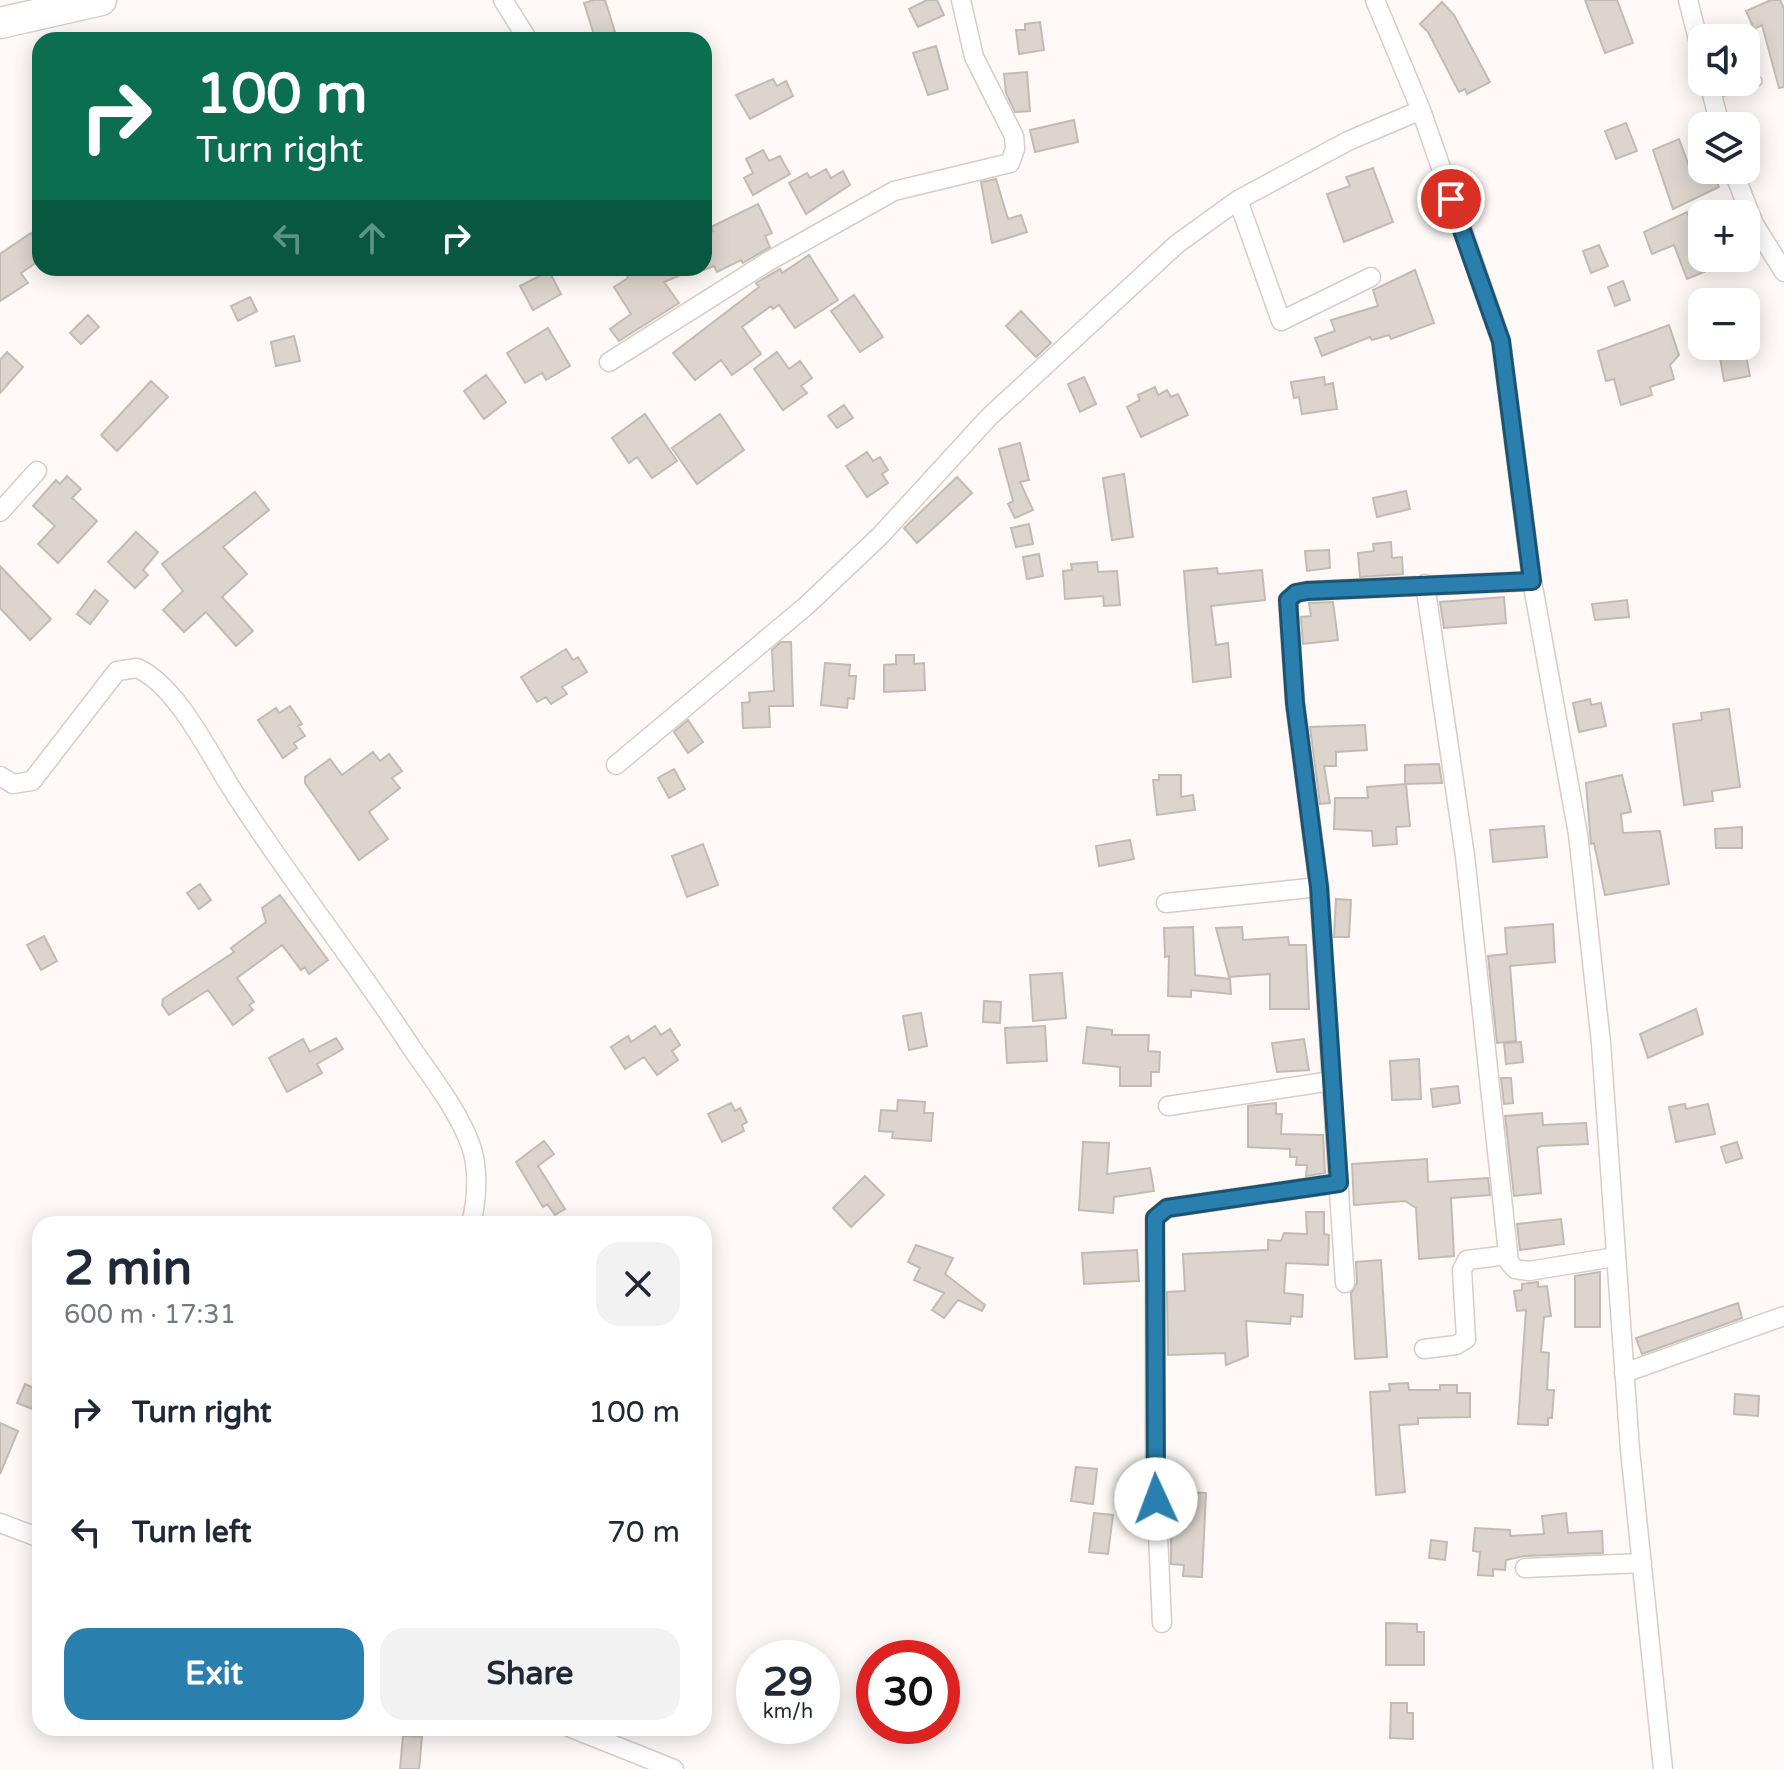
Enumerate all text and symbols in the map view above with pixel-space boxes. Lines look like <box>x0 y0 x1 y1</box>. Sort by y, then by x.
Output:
map controls <box>1688 24 1760 360</box>
button: sound <box>1688 24 1760 96</box>
text: 100 m <box>196 61 367 128</box>
icon: right <box>64 64 168 168</box>
button: layers <box>1688 112 1760 184</box>
text: Turn right <box>196 129 363 172</box>
pin <box>1417 165 1485 233</box>
icon: arrive <box>1429 177 1473 221</box>
button: + <box>1688 200 1760 272</box>
icon: left <box>266 216 310 260</box>
icon: ahead <box>350 216 394 260</box>
icon: right <box>434 216 478 260</box>
button: − <box>1688 288 1760 360</box>
text: 2 min <box>64 1240 192 1298</box>
button: close <box>596 1242 680 1326</box>
text: 600 m · 17:31 <box>64 1299 236 1330</box>
icon: right <box>64 1390 108 1434</box>
text: Turn right <box>132 1394 272 1431</box>
text: 100 m <box>588 1394 680 1431</box>
position arrow <box>1114 1457 1198 1541</box>
icon: left <box>64 1510 108 1554</box>
text: Turn left <box>132 1514 251 1551</box>
text: 70 m <box>607 1514 680 1551</box>
button: Exit <box>64 1628 364 1720</box>
button: Share <box>380 1628 680 1720</box>
speed limit sign: 30 <box>856 1640 960 1744</box>
text: 29 <box>763 1658 813 1706</box>
text: km/h <box>763 1700 813 1724</box>

